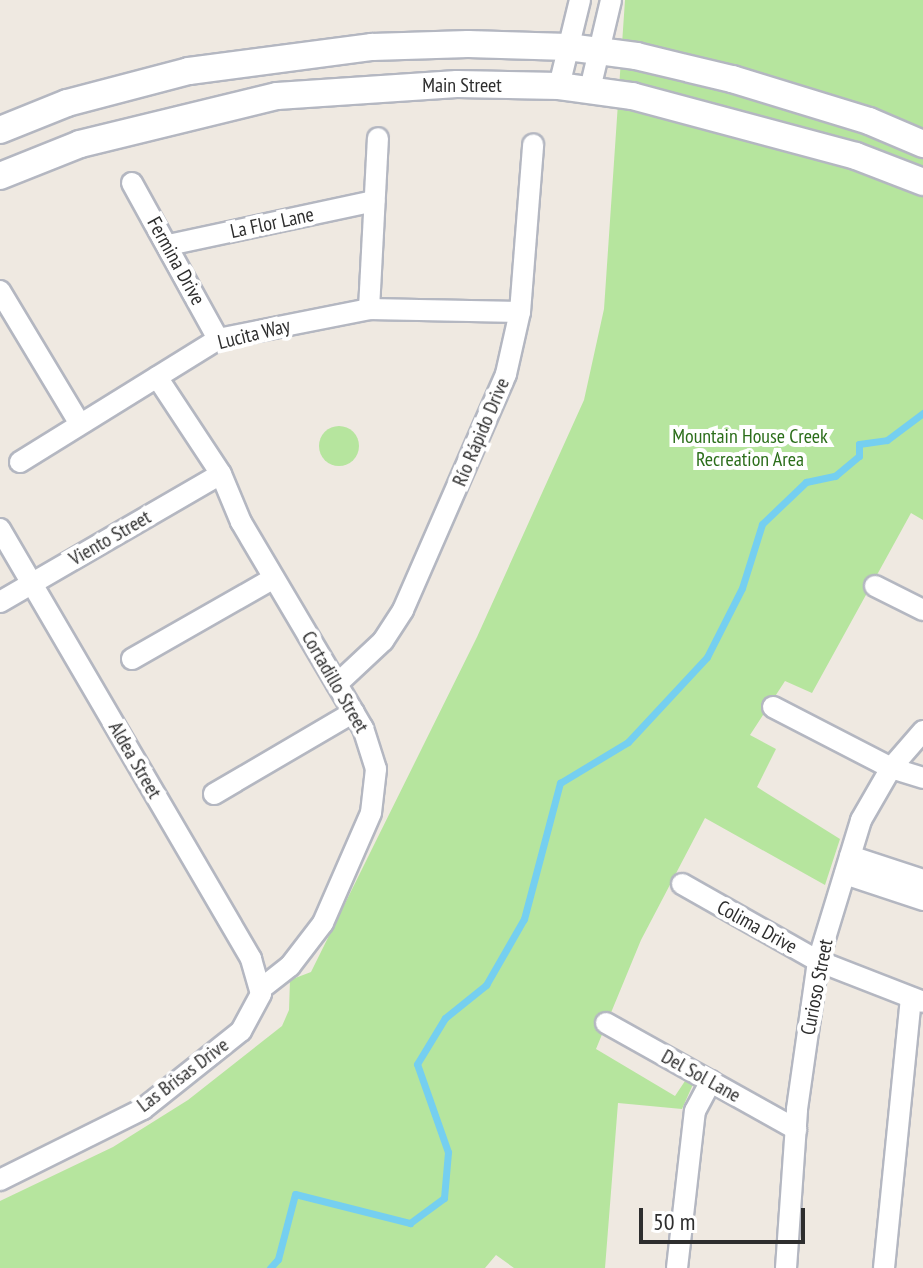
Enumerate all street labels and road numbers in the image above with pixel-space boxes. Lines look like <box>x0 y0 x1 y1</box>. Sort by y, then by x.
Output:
street label: Main Street <box>422 73 502 97</box>
street label: La Flor Lane <box>228 202 316 244</box>
street label: Fermina Drive <box>142 213 210 309</box>
street label: Lucita Way <box>215 313 293 355</box>
street label: Río Rápido Drive <box>447 374 515 490</box>
street label: Viento Street <box>65 505 155 571</box>
street label: Cortadillo Street <box>296 627 374 737</box>
street label: Aldea Street <box>103 717 167 803</box>
street label: Colima Drive <box>713 895 801 959</box>
street label: Curioso Street <box>796 937 838 1037</box>
street label: Las Brisas Drive <box>133 1033 233 1117</box>
street label: Del Sol Lane <box>657 1044 745 1108</box>

